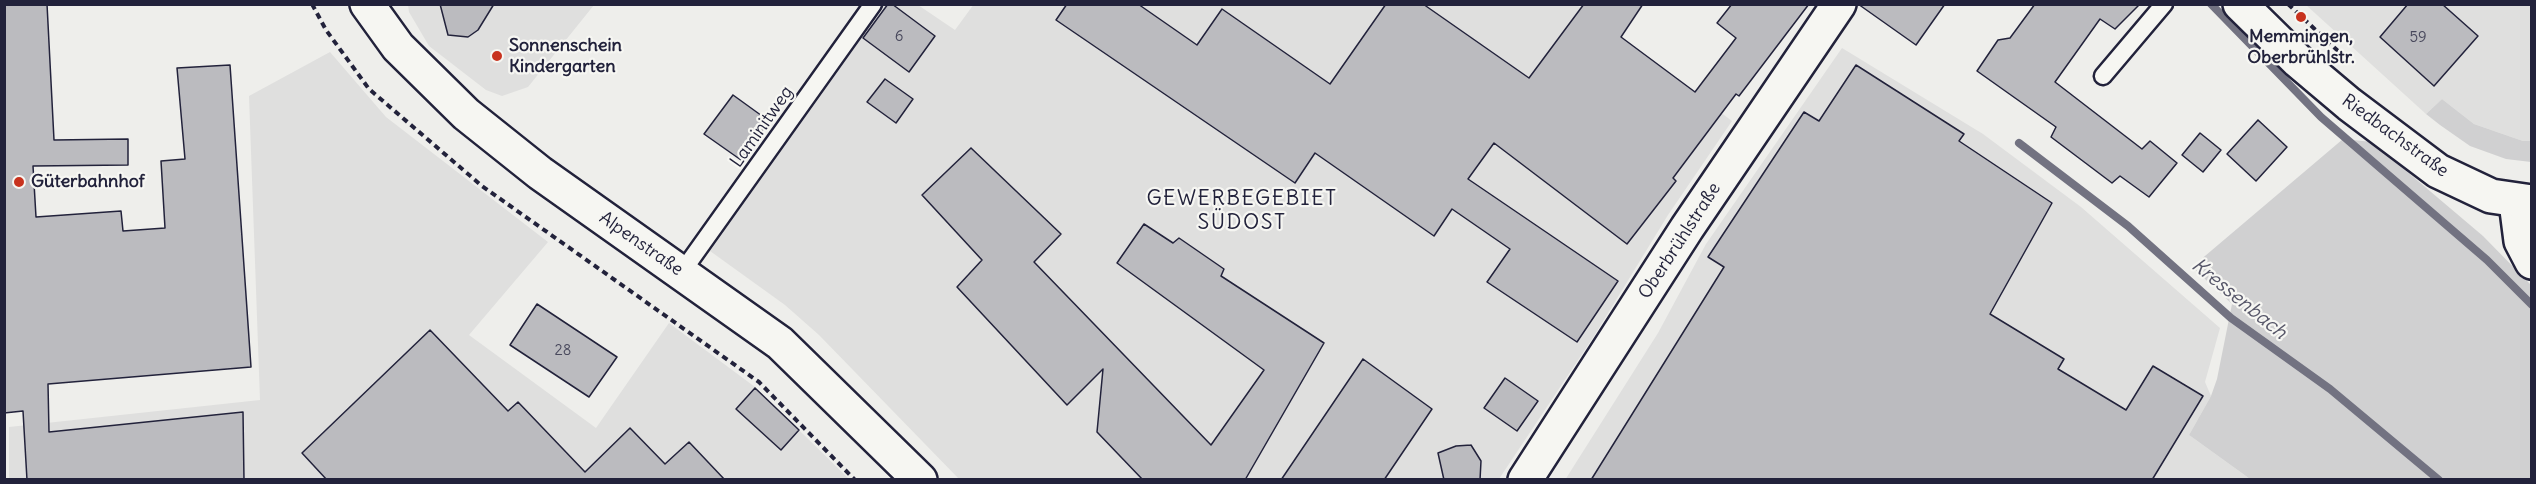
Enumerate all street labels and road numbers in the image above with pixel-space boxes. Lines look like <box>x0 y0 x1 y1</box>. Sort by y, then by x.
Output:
street label: Laminitweg <box>726 82 798 172</box>
street label: Riedbachstraße <box>2337 90 2453 182</box>
street label: Oberbrühlstraße <box>1634 179 1726 303</box>
street label: Alpenstraße <box>595 207 687 281</box>

